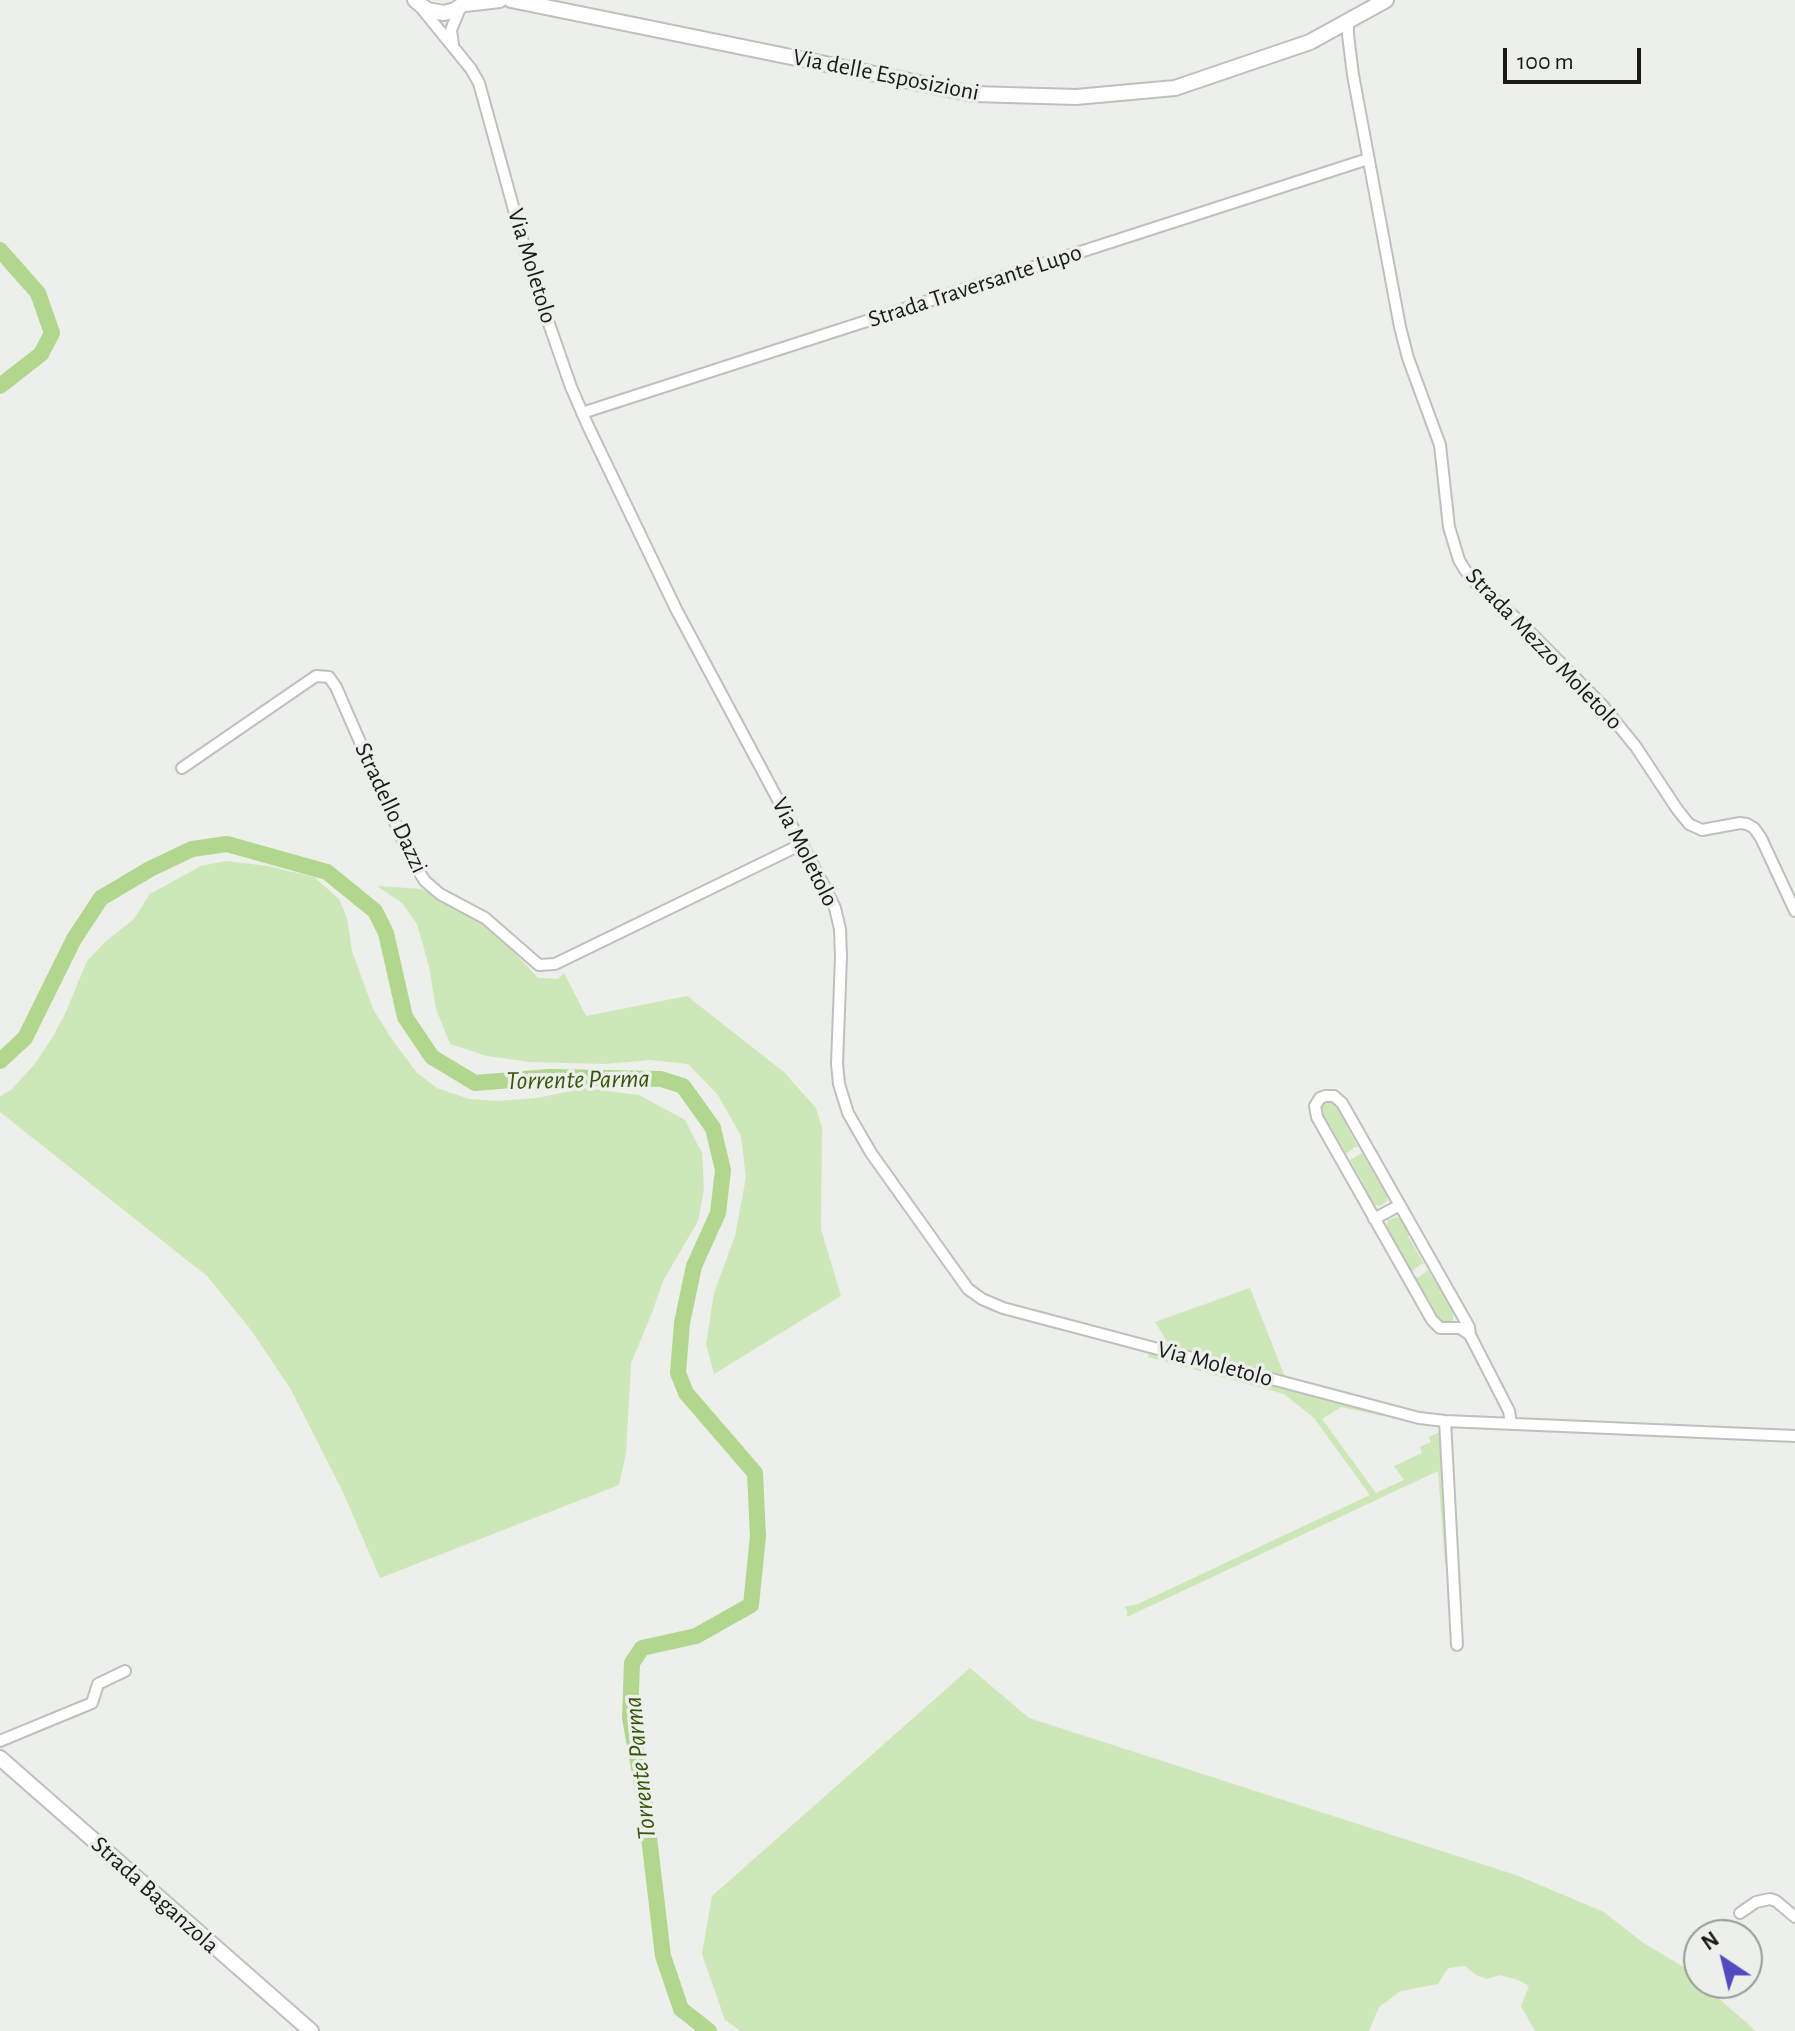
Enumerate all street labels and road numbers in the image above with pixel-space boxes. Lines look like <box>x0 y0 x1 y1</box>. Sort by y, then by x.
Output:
street label: Via delle Esposizioni <box>790 43 982 107</box>
street label: Via Moletolo <box>501 205 563 327</box>
street label: Strada Traversante Lupo <box>865 238 1085 334</box>
street label: Strada Mezzo Moletolo <box>1459 562 1629 736</box>
street label: Stradello Dazzi <box>348 738 434 878</box>
street label: Via Moletolo <box>765 793 845 911</box>
street label: Via Moletolo <box>1154 1335 1276 1393</box>
street label: Strada Baganzola <box>85 1830 225 1960</box>

